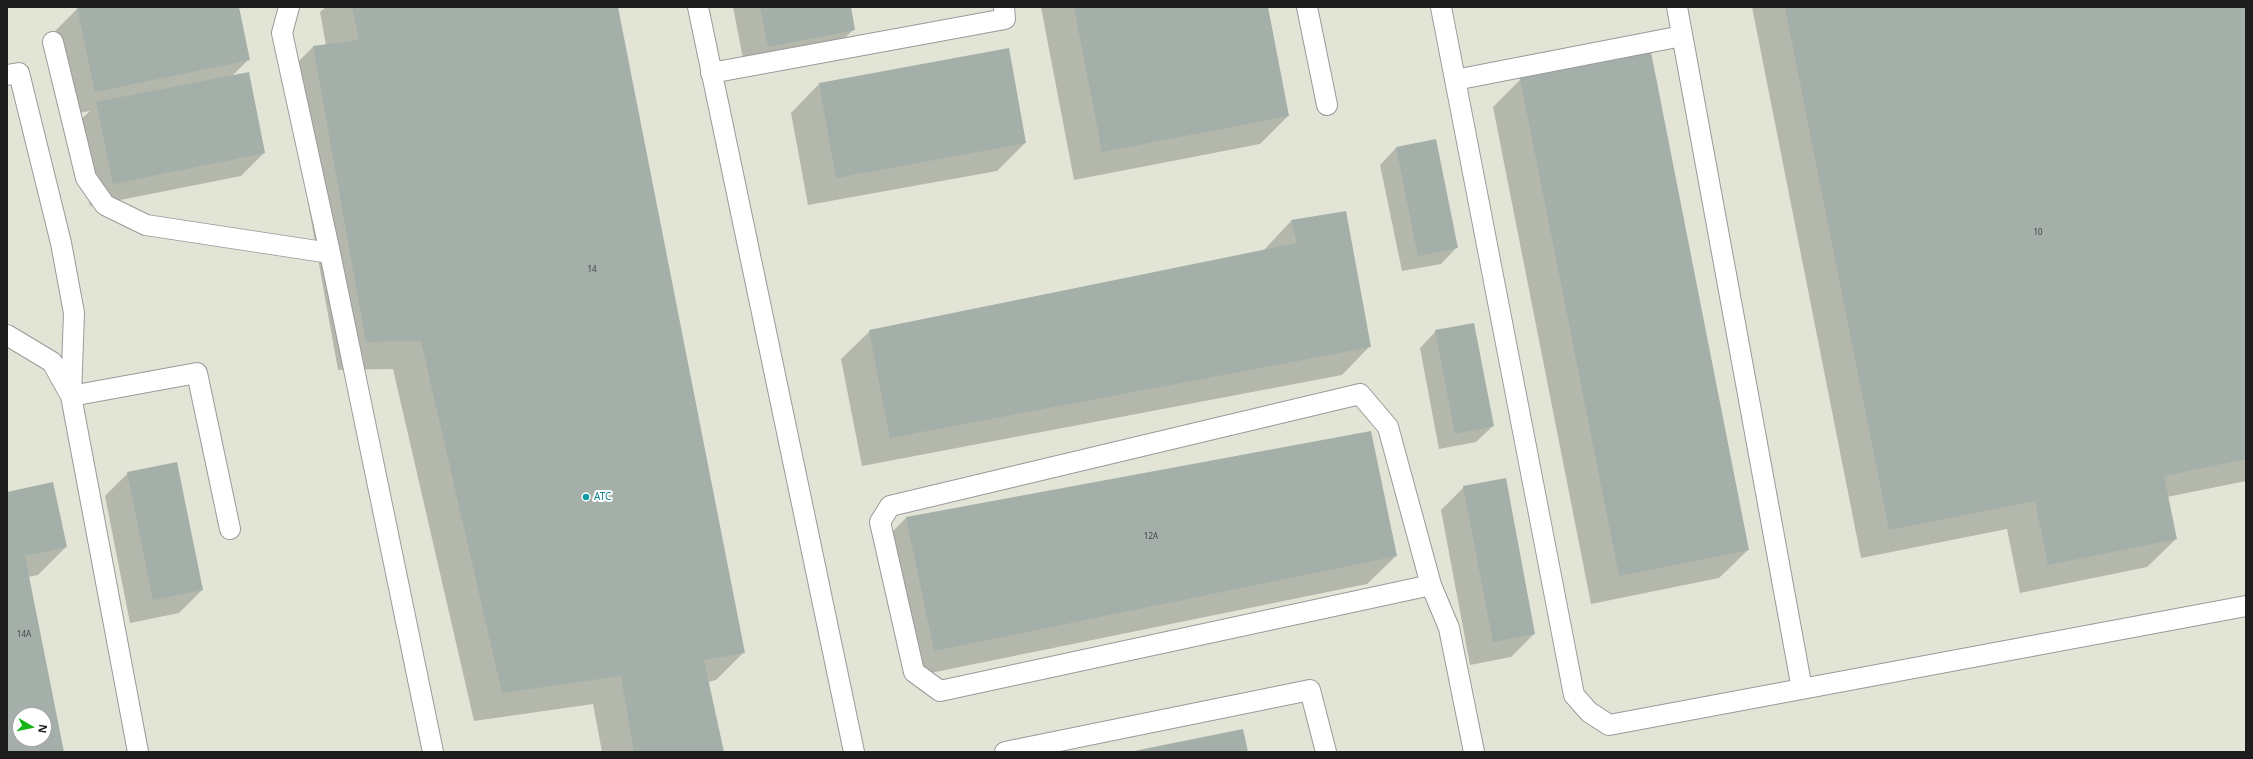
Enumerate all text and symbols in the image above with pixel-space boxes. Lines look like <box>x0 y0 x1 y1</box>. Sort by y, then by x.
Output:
house number: 10 <box>2033 228 2043 238</box>
house number: 14 <box>587 265 597 275</box>
place label: АТС <box>594 491 611 503</box>
marker: АТС <box>581 492 591 502</box>
house number: 12А <box>1144 532 1158 542</box>
house number: 14А <box>17 630 31 640</box>
north arrow <box>12 707 52 747</box>
text: N <box>35 723 51 734</box>

